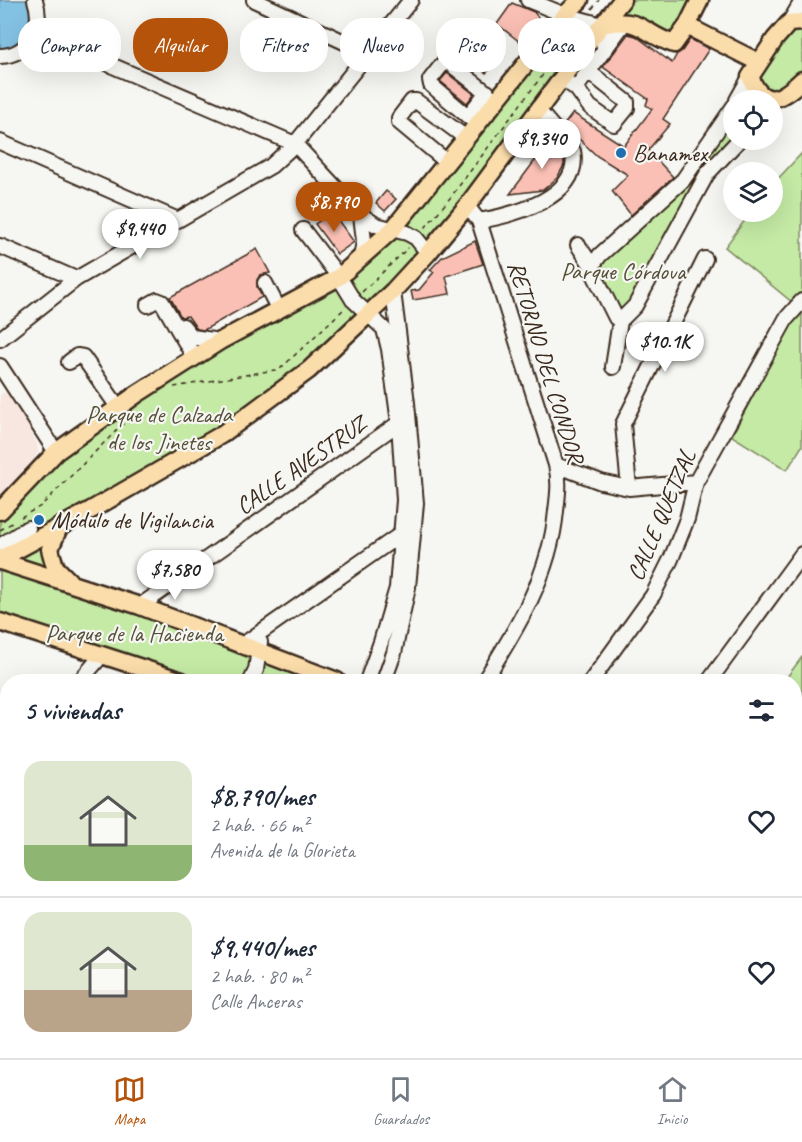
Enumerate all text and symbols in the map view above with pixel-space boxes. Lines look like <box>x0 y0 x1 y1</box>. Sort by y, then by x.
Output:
chip: Comprar <box>18 18 121 72</box>
chip: Alquilar <box>133 18 228 72</box>
chip: Filtros <box>240 18 328 72</box>
chip: Nuevo <box>340 18 424 72</box>
chip: Piso <box>436 18 506 72</box>
chip: Casa <box>518 18 595 72</box>
map controls <box>723 90 783 222</box>
button: locate <box>723 90 783 150</box>
pin: $9,340 <box>493 119 591 170</box>
text: $9,340 <box>518 126 566 151</box>
place label: Banamex <box>633 138 709 168</box>
marker: Banamex <box>614 146 628 160</box>
button: layers <box>723 162 783 222</box>
pin: $8,790 <box>285 182 383 233</box>
text: $8,790 <box>310 189 358 214</box>
pin: $9,440 <box>91 209 189 260</box>
text: $9,440 <box>116 216 164 241</box>
park label: Parque Córdova <box>561 256 687 286</box>
street label: RETORNO DEL CONDOR <box>501 258 592 469</box>
pin: $10.1K <box>616 322 714 373</box>
text: $10.1K <box>640 329 690 354</box>
park label: Parque de Calzada de los Jinetes <box>86 399 234 457</box>
street label: CALLE AVESTRUZ <box>230 407 375 521</box>
street label: CALLE QUETZAL <box>620 444 702 585</box>
place label: Módulo de Vigilancia <box>51 505 214 535</box>
marker: Módulo de Vigilancia <box>32 513 46 527</box>
pin: $7,580 <box>126 550 224 601</box>
text: $7,580 <box>151 557 199 582</box>
park label: Parque de la Hacienda <box>45 618 225 648</box>
text: 5 viviendas <box>24 694 121 727</box>
icon: filters <box>745 694 778 727</box>
text: $8,790/mes <box>210 780 314 813</box>
icon: home <box>72 785 144 857</box>
icon: heart <box>745 805 778 838</box>
text: 2 hab. · 66 m² <box>210 813 308 838</box>
text: Avenida de la Glorieta <box>210 838 355 863</box>
text: $9,440/mes <box>210 931 315 964</box>
icon: home <box>72 936 144 1008</box>
icon: heart <box>745 956 778 989</box>
text: 2 hab. · 80 m² <box>210 964 308 989</box>
text: Calle Anceras <box>210 989 302 1014</box>
tab: Mapa <box>113 1073 146 1129</box>
tab: Guardados <box>373 1073 429 1129</box>
tab: Inicio <box>656 1073 689 1129</box>

